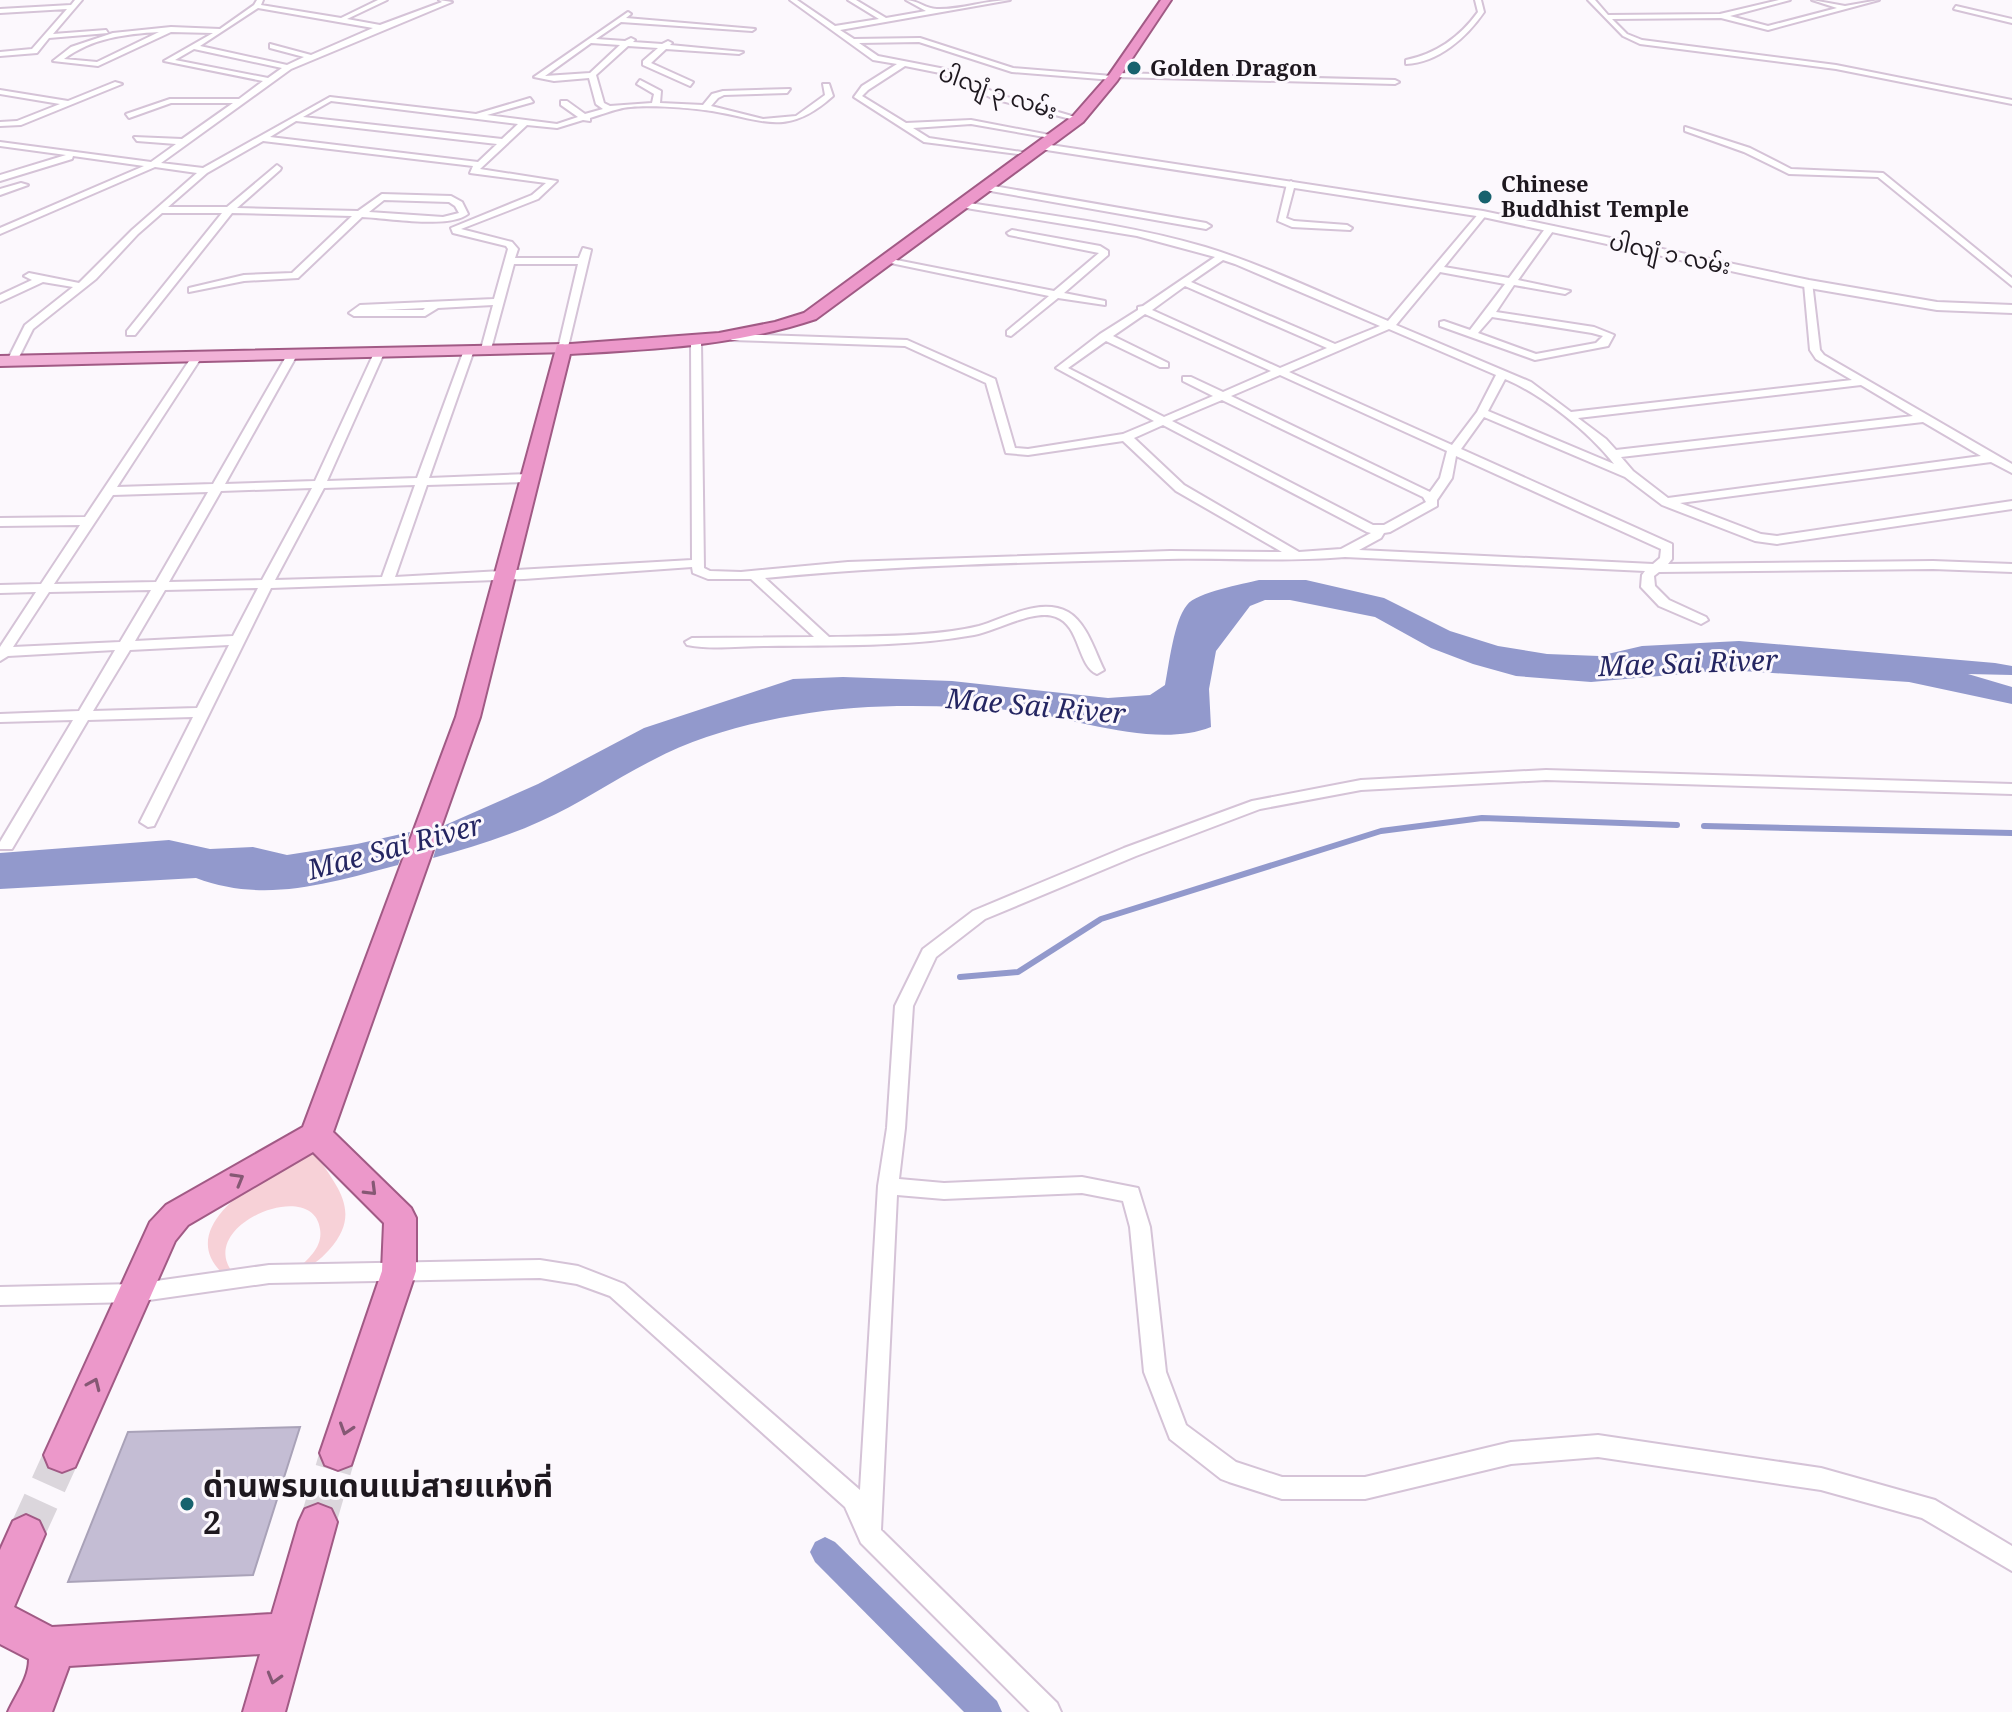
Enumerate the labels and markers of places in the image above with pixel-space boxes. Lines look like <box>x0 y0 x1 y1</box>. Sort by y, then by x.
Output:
place label: Golden Dragon <box>1150 52 1317 82</box>
marker: Golden Dragon <box>1125 59 1143 77</box>
place label: Chinese Buddhist Temple <box>1501 168 1689 223</box>
marker: Chinese Buddhist Temple <box>1476 188 1494 206</box>
place label: ด่านพรมแดนแม่สายแห่งที่ 2 <box>203 1463 553 1543</box>
marker: ด่านพรมแดนแม่สายแห่งที่ 2 <box>178 1495 196 1513</box>

